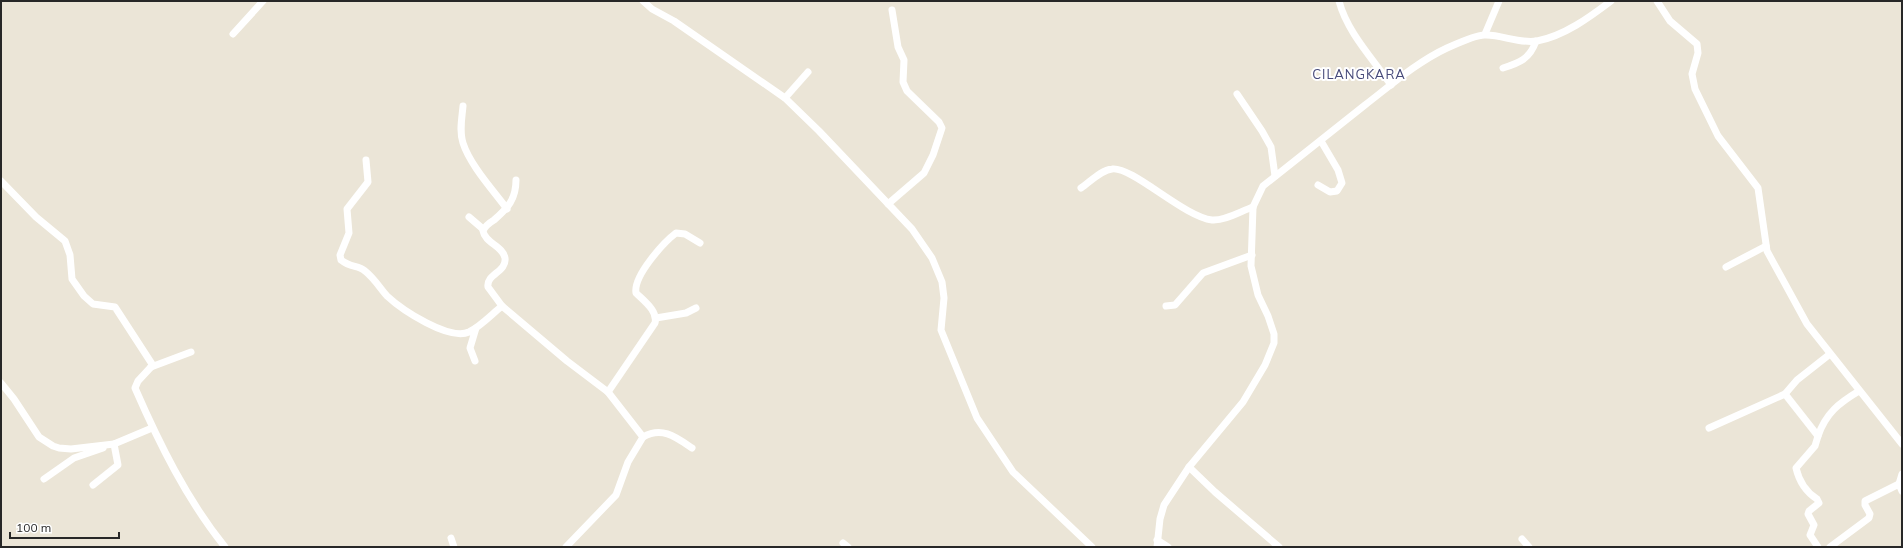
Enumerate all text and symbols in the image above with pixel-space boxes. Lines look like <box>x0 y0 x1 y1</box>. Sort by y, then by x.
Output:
district label: CILANGKARA <box>1312 66 1406 82</box>
scale bar <box>10 514 119 540</box>
text: 100 m <box>16 520 51 535</box>

